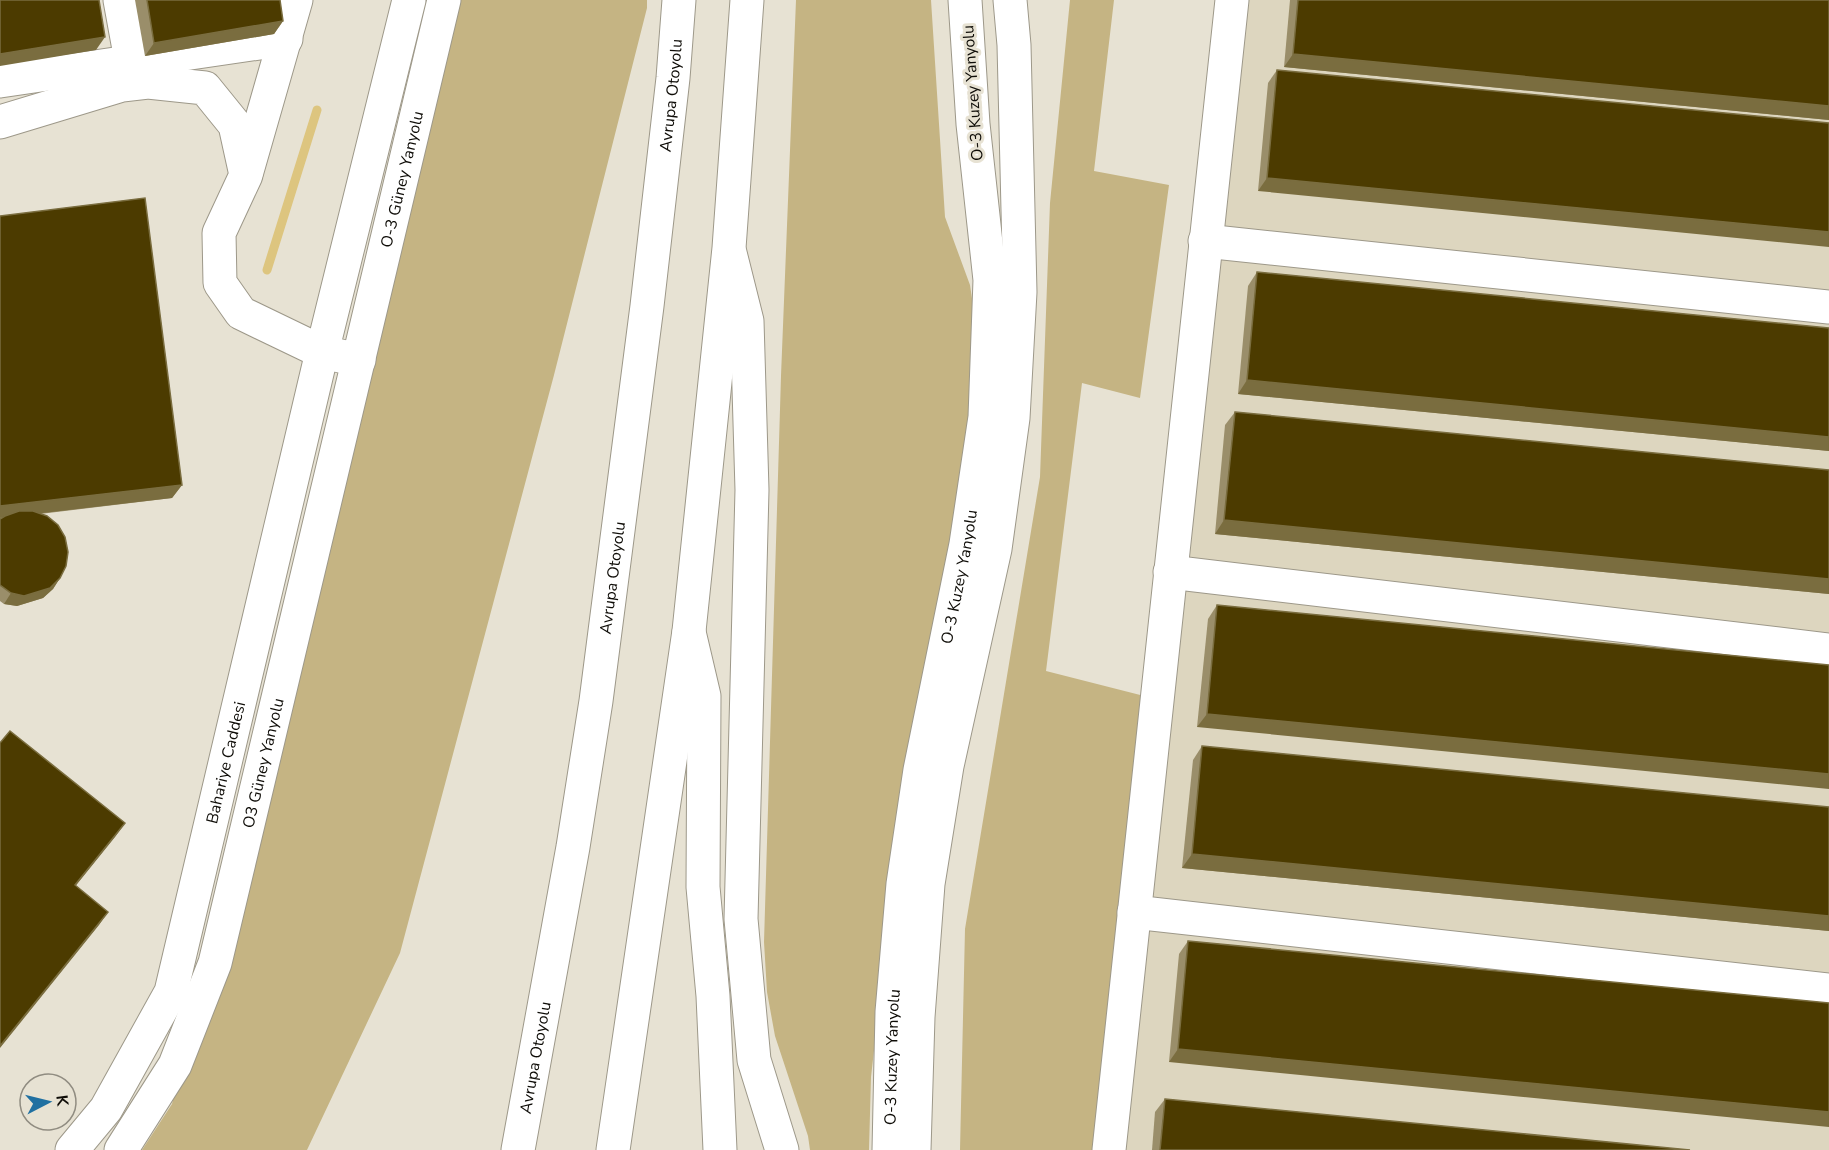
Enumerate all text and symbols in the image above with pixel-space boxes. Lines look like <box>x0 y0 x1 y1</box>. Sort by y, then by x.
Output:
street label: O-3 Kuzey Yanyolu <box>957 24 989 162</box>
street label: Avrupa Otoyolu <box>655 38 688 153</box>
street label: O-3 Güney Yanyolu <box>375 109 429 250</box>
street label: O-3 Kuzey Yanyolu <box>936 508 983 646</box>
street label: Avrupa Otoyolu <box>595 520 631 636</box>
street label: O3 Güney Yanyolu <box>237 696 290 830</box>
street label: Bahariye Caddesi <box>201 699 251 826</box>
street label: O-3 Kuzey Yanyolu <box>880 988 906 1125</box>
street label: Avrupa Otoyolu <box>515 1000 557 1115</box>
north arrow <box>18 1072 78 1132</box>
text: K <box>50 1094 74 1108</box>

